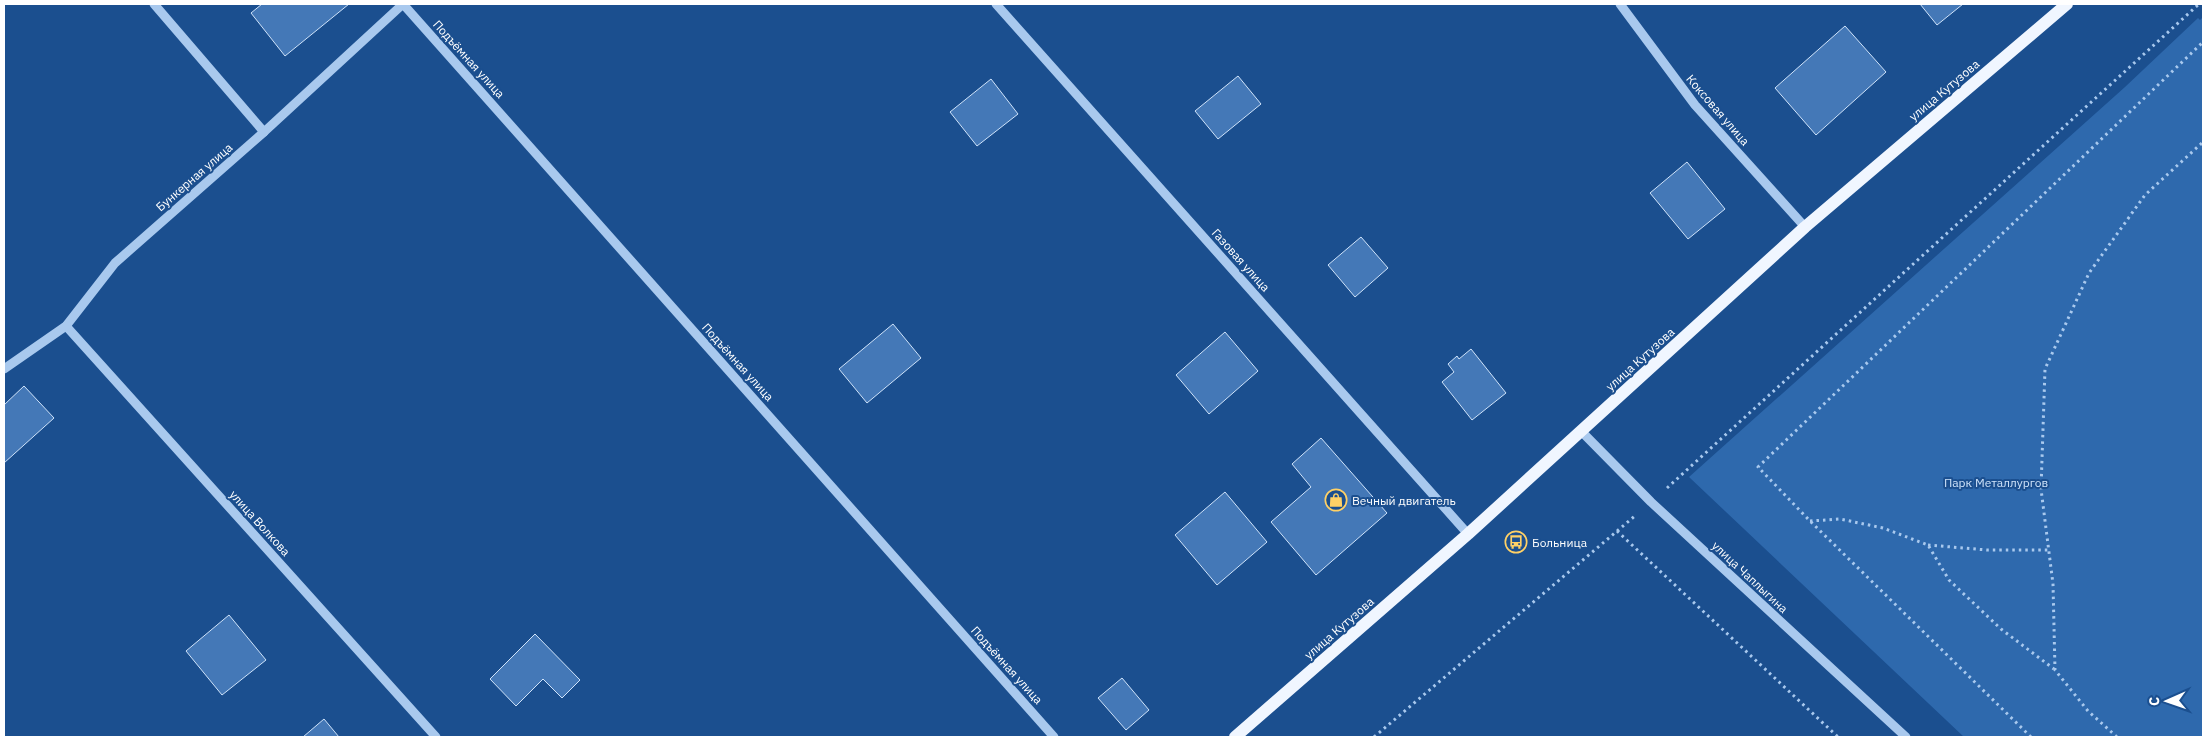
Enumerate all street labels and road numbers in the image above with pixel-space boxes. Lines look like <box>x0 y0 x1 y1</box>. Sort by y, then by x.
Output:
street label: Подъёмная улица <box>430 17 508 102</box>
street label: улица Кутузова <box>1906 56 1983 124</box>
street label: Коксовая улица <box>1683 71 1753 149</box>
street label: Бункерная улица <box>153 139 236 214</box>
street label: Газовая улица <box>1209 225 1274 295</box>
street label: Подъёмная улица <box>699 320 777 405</box>
street label: улица Кутузова <box>1603 324 1678 394</box>
street label: улица Волкова <box>226 487 294 559</box>
street label: улица Чаплыгина <box>1709 538 1791 616</box>
street label: улица Кутузова <box>1301 593 1377 662</box>
street label: Подъёмная улица <box>968 623 1046 708</box>

